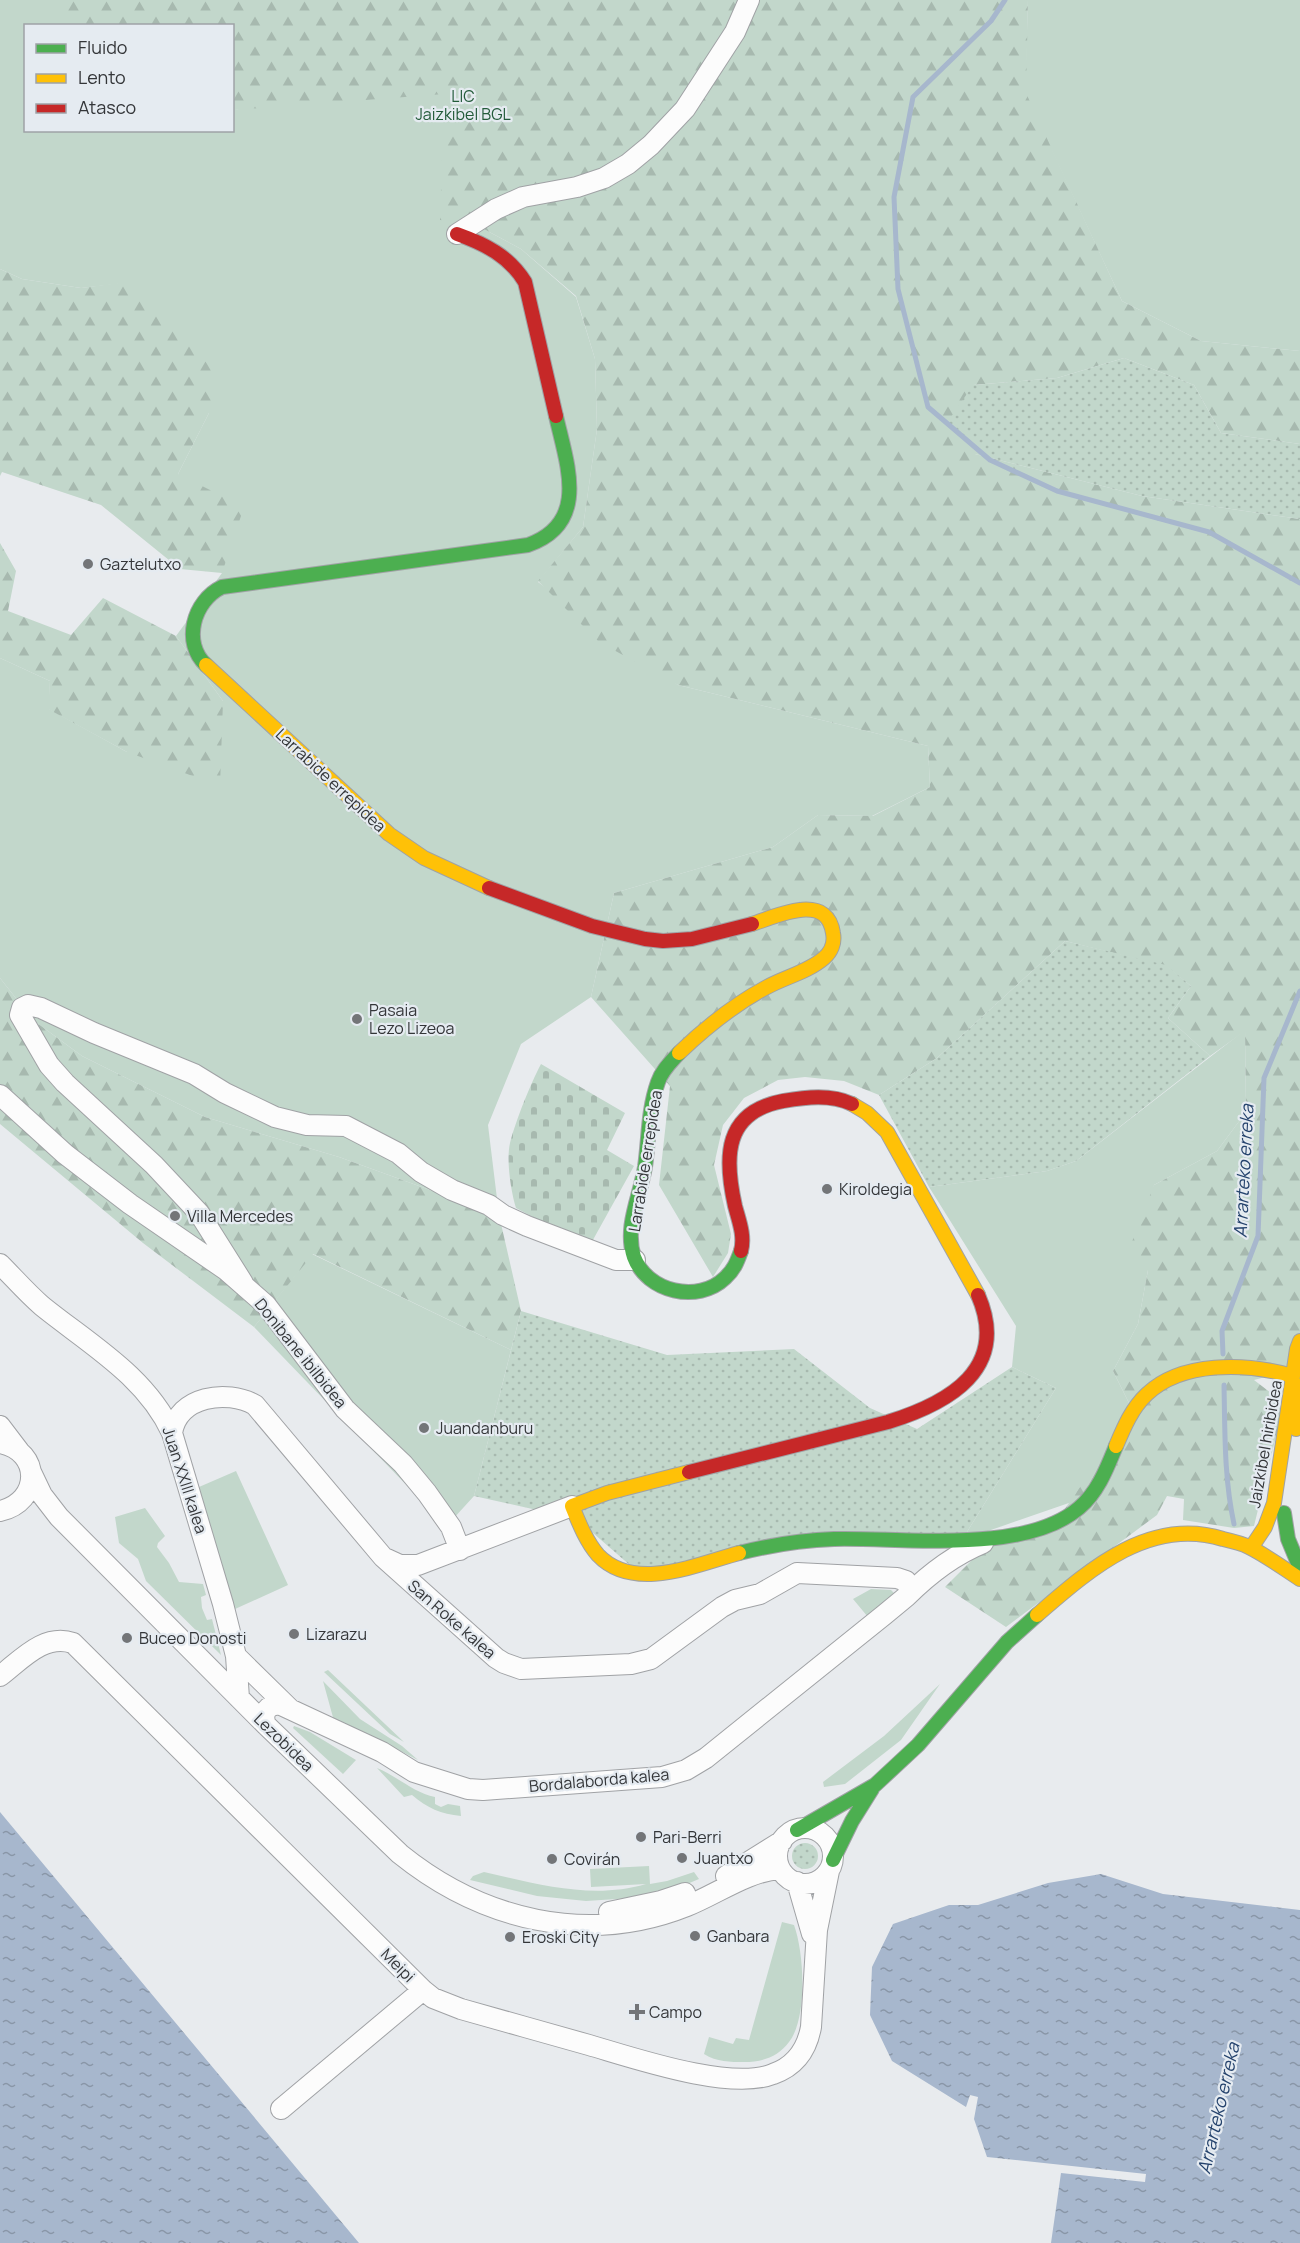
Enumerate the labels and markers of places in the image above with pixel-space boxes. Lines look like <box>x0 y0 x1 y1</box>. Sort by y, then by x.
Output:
place label: Gaztelutxo <box>100 553 181 575</box>
marker: Gaztelutxo <box>81 557 95 571</box>
place label: Pasaia Lezo Lizeoa <box>369 999 454 1039</box>
marker: Pasaia Lezo Lizeoa <box>350 1012 364 1026</box>
place label: Kiroldegia <box>839 1178 912 1200</box>
marker: Kiroldegia <box>820 1182 834 1196</box>
place label: Villa Mercedes <box>187 1205 293 1227</box>
marker: Villa Mercedes <box>168 1209 182 1223</box>
place label: Juandanburu <box>436 1417 533 1439</box>
marker: Juandanburu <box>417 1421 431 1435</box>
place label: Lizarazu <box>306 1623 367 1645</box>
place label: Buceo Donosti <box>139 1627 247 1649</box>
marker: Lizarazu <box>287 1627 301 1641</box>
marker: Buceo Donosti <box>120 1631 134 1645</box>
place label: Pari-Berri <box>653 1826 722 1848</box>
marker: Pari-Berri <box>634 1830 648 1844</box>
place label: Juantxo <box>694 1847 753 1869</box>
place label: Covirán <box>564 1848 620 1870</box>
marker: Juantxo <box>675 1851 689 1865</box>
marker: Covirán <box>545 1852 559 1866</box>
place label: Ganbara <box>707 1925 769 1947</box>
place label: Eroski City <box>522 1926 600 1948</box>
marker: Ganbara <box>688 1929 702 1943</box>
marker: Eroski City <box>503 1930 517 1944</box>
place label: Campo <box>649 2001 702 2023</box>
marker: Campo <box>630 2005 644 2019</box>

